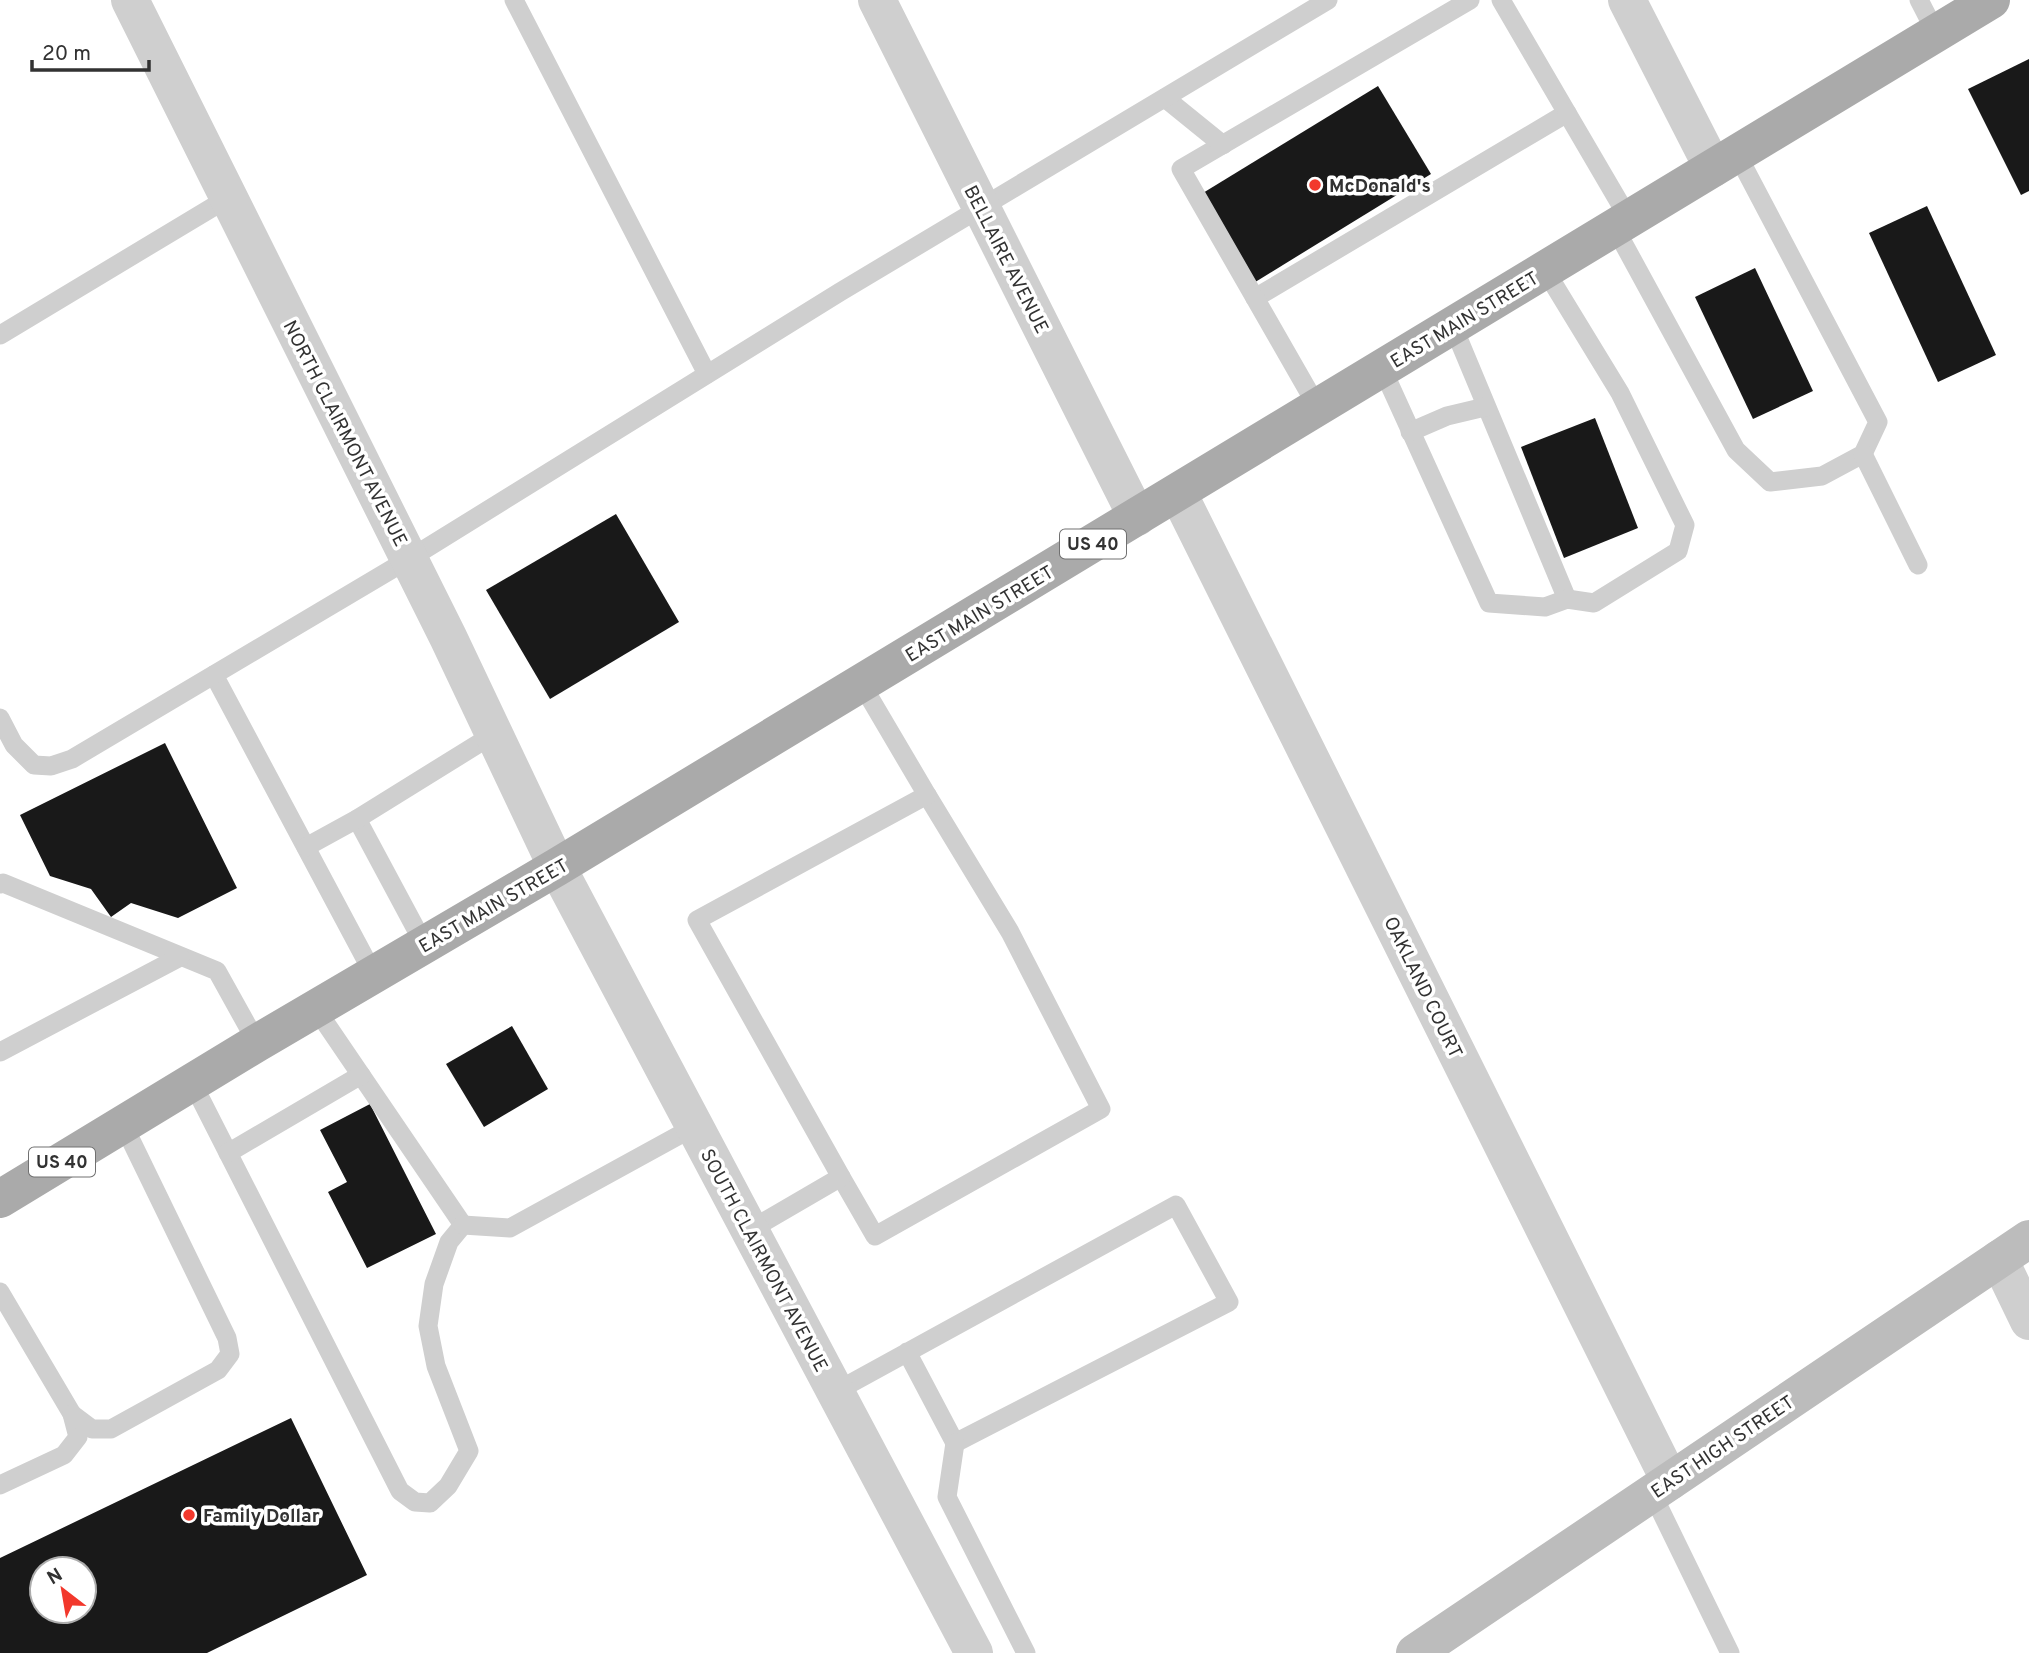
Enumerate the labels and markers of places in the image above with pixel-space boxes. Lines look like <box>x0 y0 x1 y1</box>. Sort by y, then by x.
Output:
place label: McDonald's <box>1329 175 1431 199</box>
marker: McDonald's <box>1307 177 1323 193</box>
place label: Family Dollar <box>203 1505 320 1529</box>
marker: Family Dollar <box>181 1507 197 1523</box>

